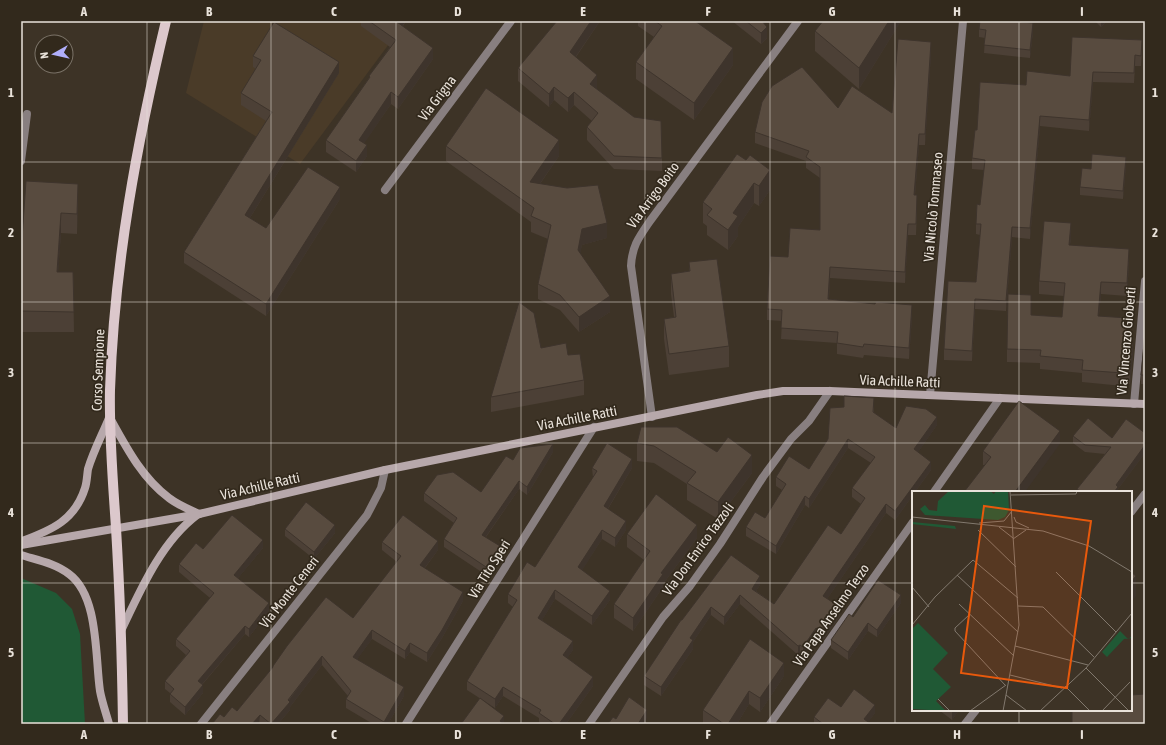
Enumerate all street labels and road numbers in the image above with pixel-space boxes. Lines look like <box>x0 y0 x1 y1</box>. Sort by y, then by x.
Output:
street label: Via Grigna <box>415 72 459 124</box>
street label: Via Nicolò Tommaseo <box>920 151 946 263</box>
street label: Via Arrigo Boito <box>624 159 682 231</box>
street label: Via Vincenzo Gioberti <box>1113 286 1139 396</box>
street label: Corso Sempione <box>89 329 107 411</box>
street label: Via Achille Ratti <box>859 372 941 390</box>
street label: Via Achille Ratti <box>536 402 618 434</box>
street label: Via Achille Ratti <box>219 469 301 503</box>
street label: Via Don Enrico Tazzoli <box>659 500 737 598</box>
street label: Via Tito Speri <box>465 537 513 601</box>
street label: Via Monte Ceneri <box>256 553 322 631</box>
street label: Via Papa Anselmo Terzo <box>790 561 872 669</box>

